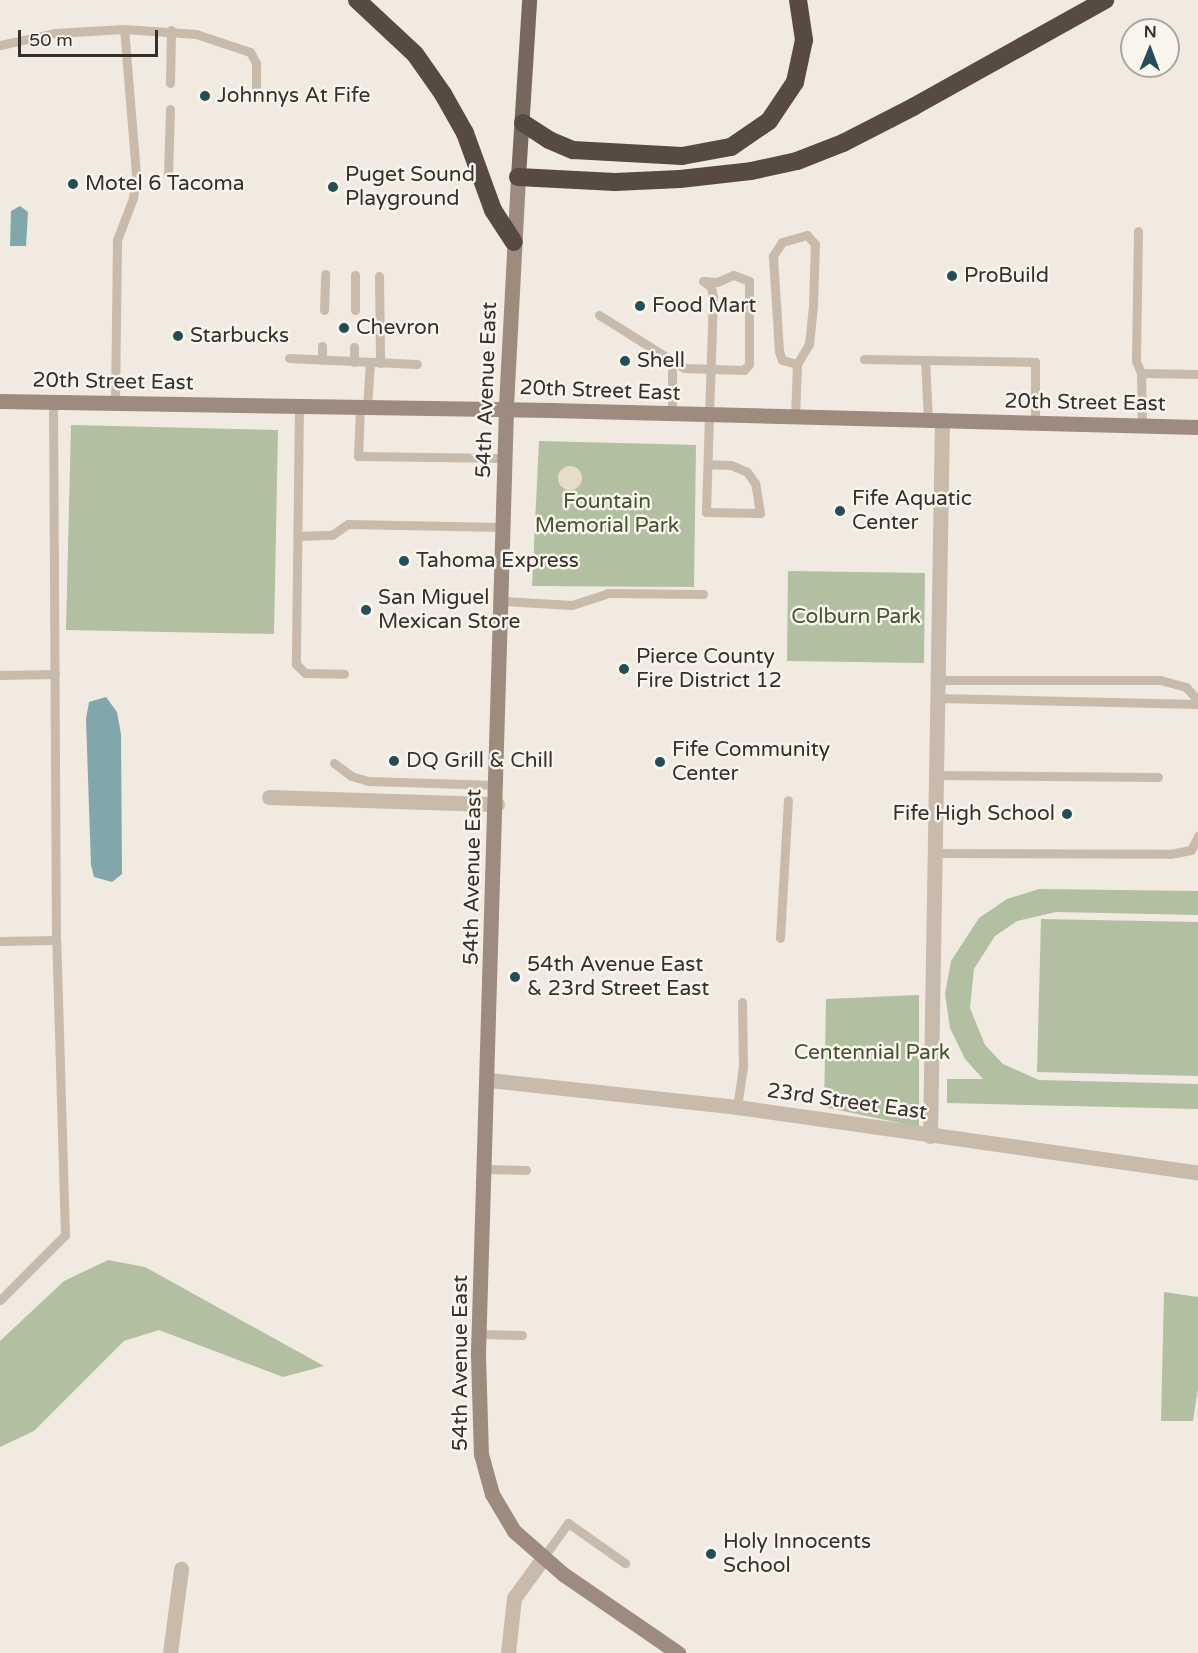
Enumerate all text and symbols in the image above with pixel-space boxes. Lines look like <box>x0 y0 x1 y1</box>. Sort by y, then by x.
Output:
scale bar <box>21 18 160 56</box>
north arrow <box>1120 18 1180 78</box>
text: N <box>1144 22 1157 42</box>
text: 50 m <box>29 29 73 51</box>
place label: Johnnys At Fife <box>217 83 370 109</box>
marker: Johnnys At Fife <box>198 89 212 103</box>
place label: Puget Sound Playground <box>345 162 475 212</box>
place label: Motel 6 Tacoma <box>85 171 245 197</box>
marker: Motel 6 Tacoma <box>66 177 80 191</box>
marker: Puget Sound Playground <box>326 180 340 194</box>
place label: ProBuild <box>964 263 1049 289</box>
marker: ProBuild <box>945 269 959 283</box>
place label: Food Mart <box>652 293 756 319</box>
marker: Food Mart <box>633 299 647 313</box>
street label: 54th Avenue East <box>471 301 503 479</box>
place label: Chevron <box>356 315 440 341</box>
marker: Chevron <box>337 321 351 335</box>
place label: Starbucks <box>190 323 289 349</box>
marker: Starbucks <box>171 329 185 343</box>
place label: Shell <box>637 348 685 374</box>
marker: Shell <box>618 354 632 368</box>
street label: 20th Street East <box>32 368 194 396</box>
street label: 20th Street East <box>519 376 681 406</box>
street label: 20th Street East <box>1004 389 1166 417</box>
place label: Fife Aquatic Center <box>852 486 972 536</box>
park label: Fountain Memorial Park <box>535 489 679 539</box>
marker: Fife Aquatic Center <box>833 504 847 518</box>
place label: Tahoma Express <box>416 548 579 574</box>
marker: Tahoma Express <box>397 554 411 568</box>
place label: San Miguel Mexican Store <box>378 585 520 635</box>
marker: San Miguel Mexican Store <box>359 603 373 617</box>
park label: Colburn Park <box>791 604 921 630</box>
place label: Pierce County Fire District 12 <box>636 644 782 694</box>
marker: Pierce County Fire District 12 <box>617 662 631 676</box>
place label: Fife Community Center <box>672 737 830 787</box>
place label: DQ Grill & Chill <box>406 748 553 774</box>
marker: DQ Grill & Chill <box>387 754 401 768</box>
marker: Fife Community Center <box>653 755 667 769</box>
street label: 54th Avenue East <box>459 789 487 965</box>
place label: Fife High School <box>892 801 1055 827</box>
marker: Fife High School <box>1060 807 1074 821</box>
place label: 54th Avenue East & 23rd Street East <box>527 952 709 1002</box>
marker: 54th Avenue East & 23rd Street East <box>508 970 522 984</box>
park label: Centennial Park <box>794 1040 950 1066</box>
street label: 23rd Street East <box>765 1078 929 1126</box>
street label: 54th Avenue East <box>448 1275 474 1451</box>
place label: Holy Innocents School <box>723 1529 871 1579</box>
marker: Holy Innocents School <box>704 1547 718 1561</box>

